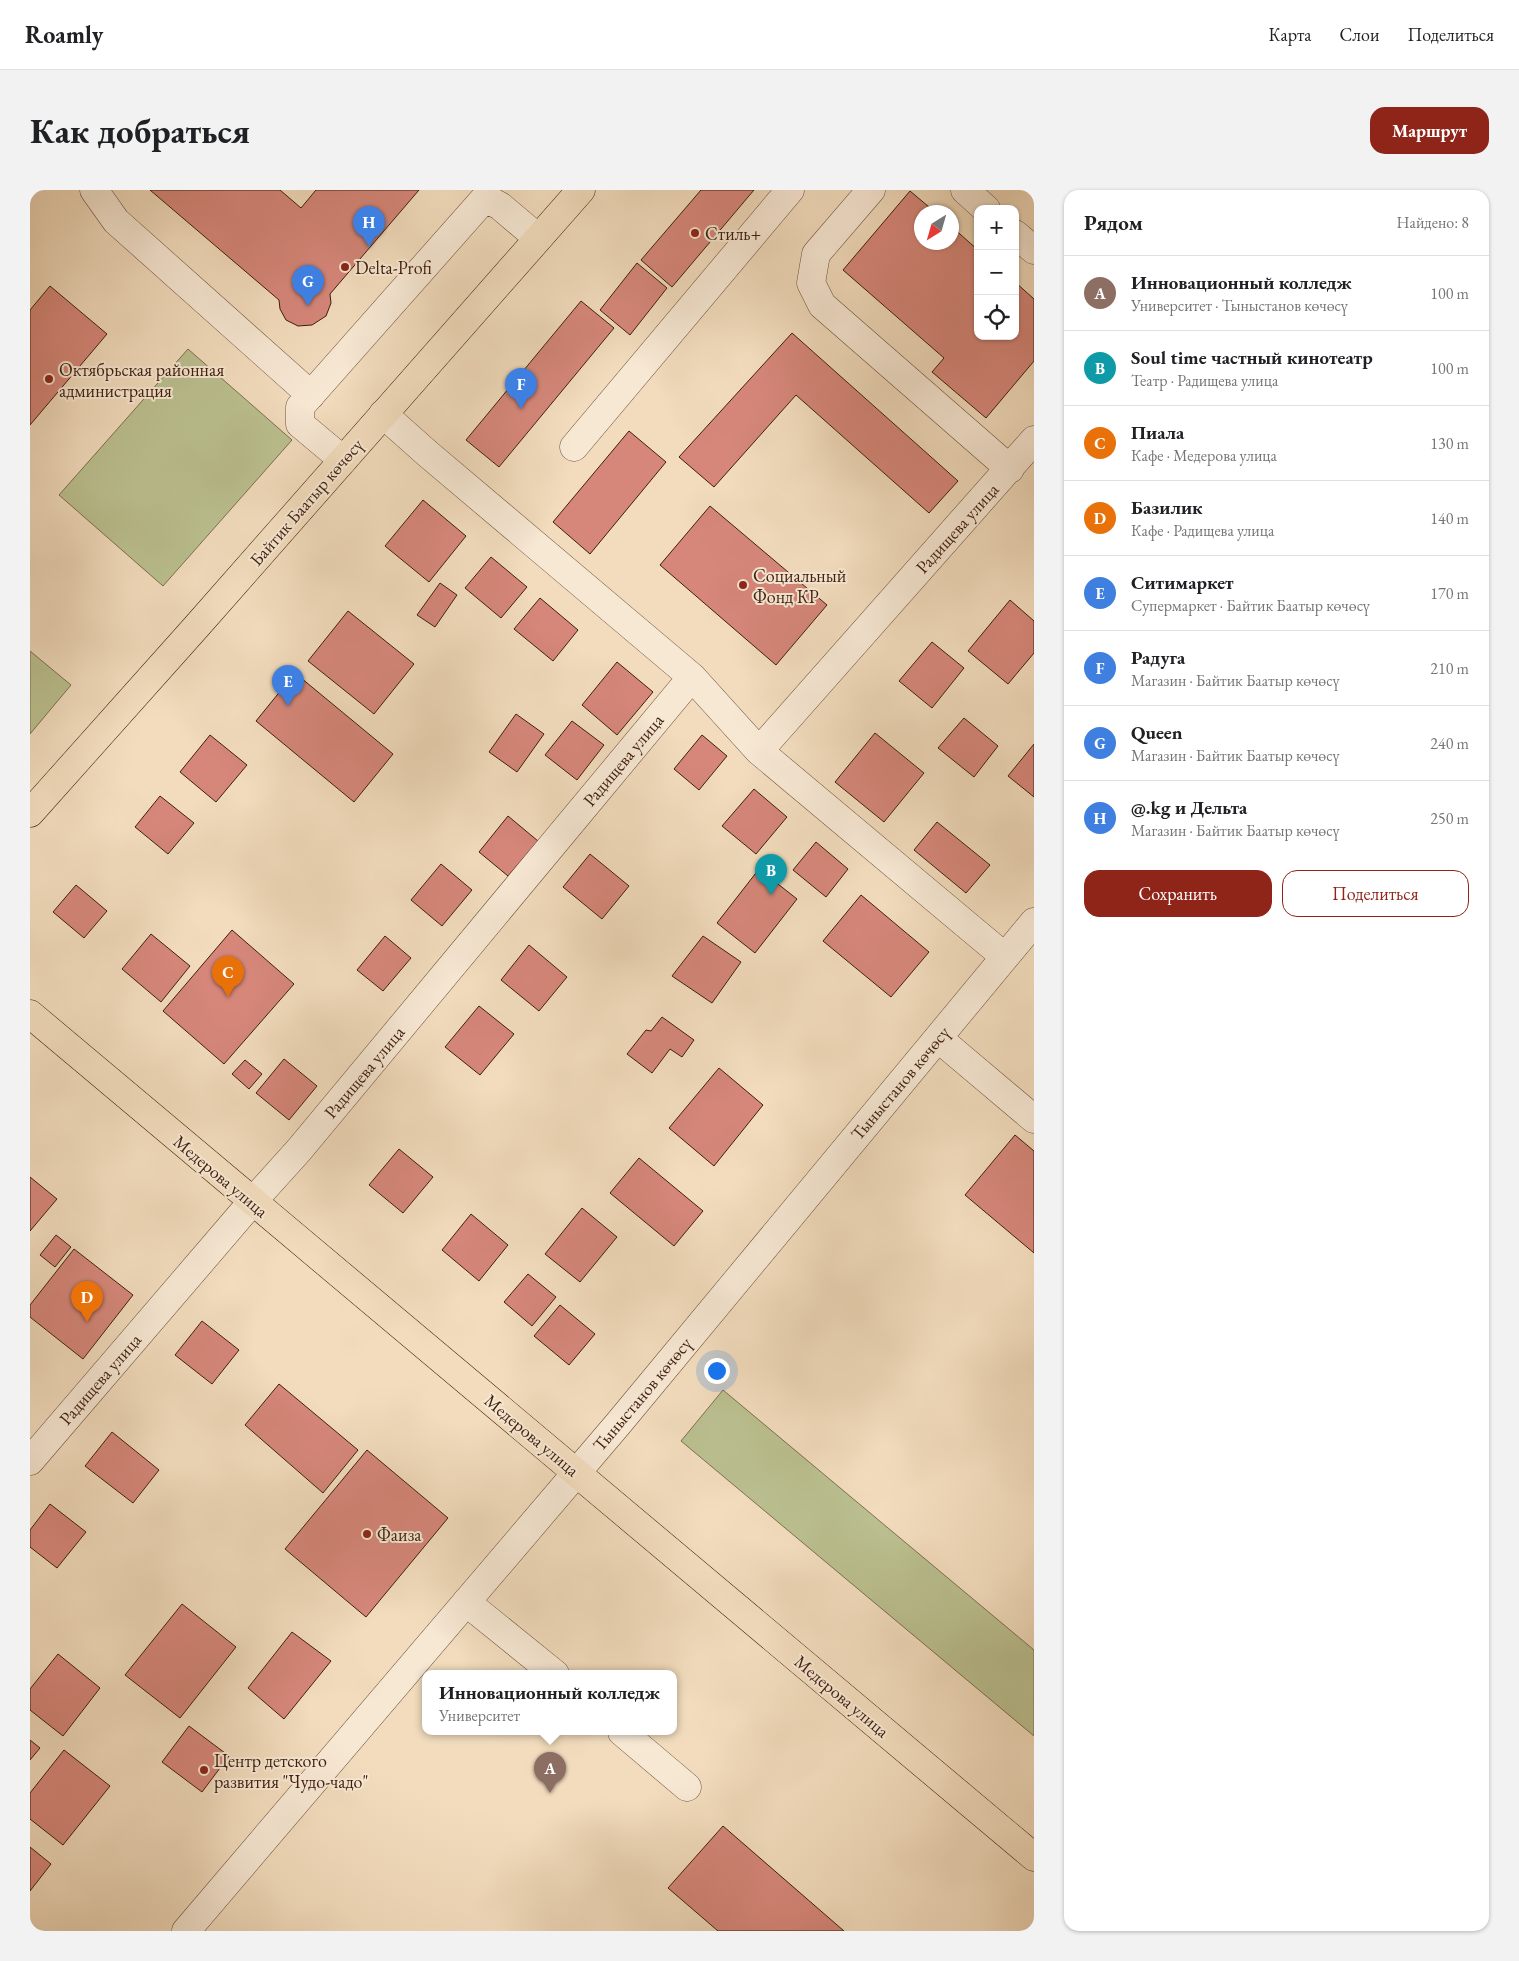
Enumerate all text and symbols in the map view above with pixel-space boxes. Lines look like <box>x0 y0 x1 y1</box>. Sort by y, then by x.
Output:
text: Roamly <box>25 19 103 50</box>
text: Карта <box>1269 23 1312 46</box>
text: Слои <box>1340 23 1379 46</box>
text: Поделиться <box>1407 23 1494 46</box>
button: Маршрут <box>1370 107 1489 154</box>
text: Как добраться <box>30 108 250 153</box>
north arrow <box>914 205 959 250</box>
map controls <box>974 205 1019 340</box>
button: + <box>974 205 1019 250</box>
pin: H <box>353 206 385 247</box>
text: Рядом <box>1084 209 1143 236</box>
text: Найдено: 8 <box>1397 212 1469 233</box>
place label: Стиль+ <box>705 222 761 245</box>
marker: Стиль+ <box>689 227 701 239</box>
button: − <box>974 250 1019 295</box>
place label: Delta-Profi <box>355 256 432 279</box>
marker: Delta-Profi <box>339 261 351 273</box>
pin: G <box>292 265 324 306</box>
text: Инновационный колледж <box>1131 270 1352 295</box>
text: A <box>1094 283 1106 304</box>
text: 100 m <box>1430 283 1469 304</box>
button: locate <box>974 295 1019 340</box>
text: Университет · Тыныстанов көчөсү <box>1131 295 1348 316</box>
text: Soul time частный кинотеатр <box>1131 345 1373 370</box>
place label: Октябрьская районная администрация <box>59 358 224 402</box>
text: B <box>1095 358 1105 379</box>
text: 100 m <box>1430 358 1469 379</box>
pin: F <box>505 368 537 409</box>
text: Театр · Радищева улица <box>1131 370 1278 391</box>
marker: Октябрьская районная администрация <box>43 373 55 385</box>
text: Пиала <box>1131 420 1184 445</box>
street label: Байтик Баатыр көчөсү <box>244 433 368 571</box>
text: C <box>1094 433 1106 454</box>
text: 130 m <box>1430 433 1469 454</box>
text: Кафе · Медерова улица <box>1131 445 1277 466</box>
street label: Радищева улица <box>910 477 1004 578</box>
text: Базилик <box>1131 495 1203 520</box>
text: D <box>1094 508 1106 529</box>
text: 140 m <box>1430 508 1469 529</box>
text: Кафе · Радищева улица <box>1131 520 1274 541</box>
place label: Социальный Фонд КР <box>753 564 847 608</box>
text: Ситимаркет <box>1131 570 1234 595</box>
marker: Социальный Фонд КР <box>737 579 749 591</box>
text: E <box>1095 583 1105 604</box>
text: 170 m <box>1430 583 1469 604</box>
text: Супермаркет · Байтик Баатыр көчөсү <box>1131 595 1370 616</box>
text: Радуга <box>1131 645 1185 670</box>
text: F <box>1096 658 1104 679</box>
text: 210 m <box>1430 658 1469 679</box>
pin: E <box>272 665 304 706</box>
text: Магазин · Байтик Баатыр көчөсү <box>1131 670 1339 691</box>
street label: Радищева улица <box>578 708 669 811</box>
text: Queen <box>1131 720 1182 745</box>
text: G <box>1094 733 1106 754</box>
text: 240 m <box>1430 733 1469 754</box>
text: Магазин · Байтик Баатыр көчөсү <box>1131 745 1339 766</box>
text: @.kg и Дельта <box>1131 795 1247 820</box>
text: H <box>1094 808 1106 829</box>
text: 250 m <box>1430 808 1469 829</box>
text: Магазин · Байтик Баатыр көчөсү <box>1131 820 1339 841</box>
pin: B <box>755 854 787 895</box>
button: Сохранить <box>1084 870 1272 917</box>
button: Поделиться <box>1282 870 1469 917</box>
pin: C <box>212 956 244 997</box>
street label: Радищева улица <box>319 1020 410 1123</box>
street label: Тыныстанов көчөсү <box>846 1020 955 1145</box>
street label: Медерова улица <box>169 1130 274 1223</box>
pin: D <box>71 1281 103 1322</box>
street label: Радищева улица <box>54 1328 147 1430</box>
street label: Тыныстанов көчөсү <box>588 1331 697 1456</box>
your location <box>704 1358 730 1384</box>
street label: Медерова улица <box>480 1389 585 1482</box>
place label: Фаиза <box>377 1523 422 1546</box>
marker: Фаиза <box>361 1528 373 1540</box>
street label: Медерова улица <box>790 1650 895 1743</box>
popup <box>422 1670 677 1735</box>
text: Инновационный колледж <box>439 1680 660 1705</box>
text: Университет <box>439 1705 520 1726</box>
place label: Центр детского развития "Чудо-чадо" <box>214 1749 368 1793</box>
pin: A <box>534 1752 566 1793</box>
marker: Центр детского развития "Чудо-чадо" <box>198 1764 210 1776</box>

